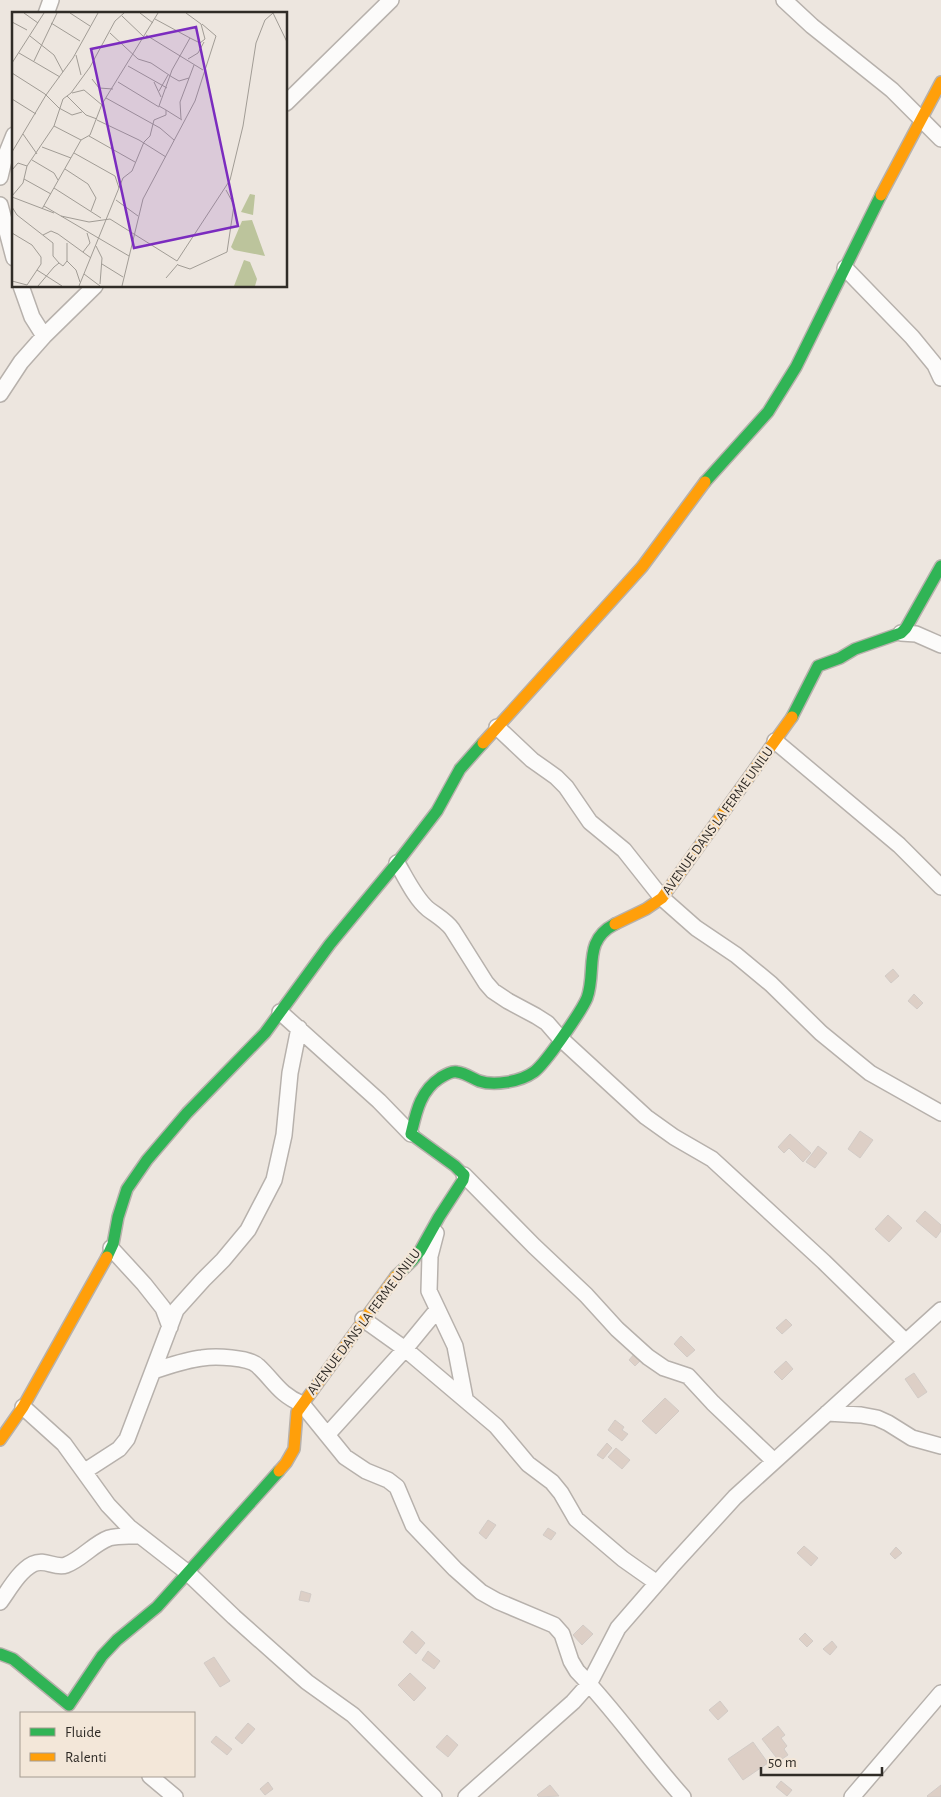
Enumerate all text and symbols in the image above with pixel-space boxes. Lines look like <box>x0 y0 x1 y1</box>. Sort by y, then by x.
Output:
inset map <box>12 12 288 288</box>
street label: AVENUE DANS LA FERME UNILU <box>660 745 776 897</box>
street label: AVENUE DANS LA FERME UNILU <box>305 1246 423 1398</box>
legend <box>20 1712 195 1777</box>
text: Fluide <box>65 1725 101 1740</box>
scale bar <box>761 1744 882 1776</box>
text: Ralenti <box>65 1750 107 1765</box>
text: 50 m <box>768 1755 797 1770</box>

